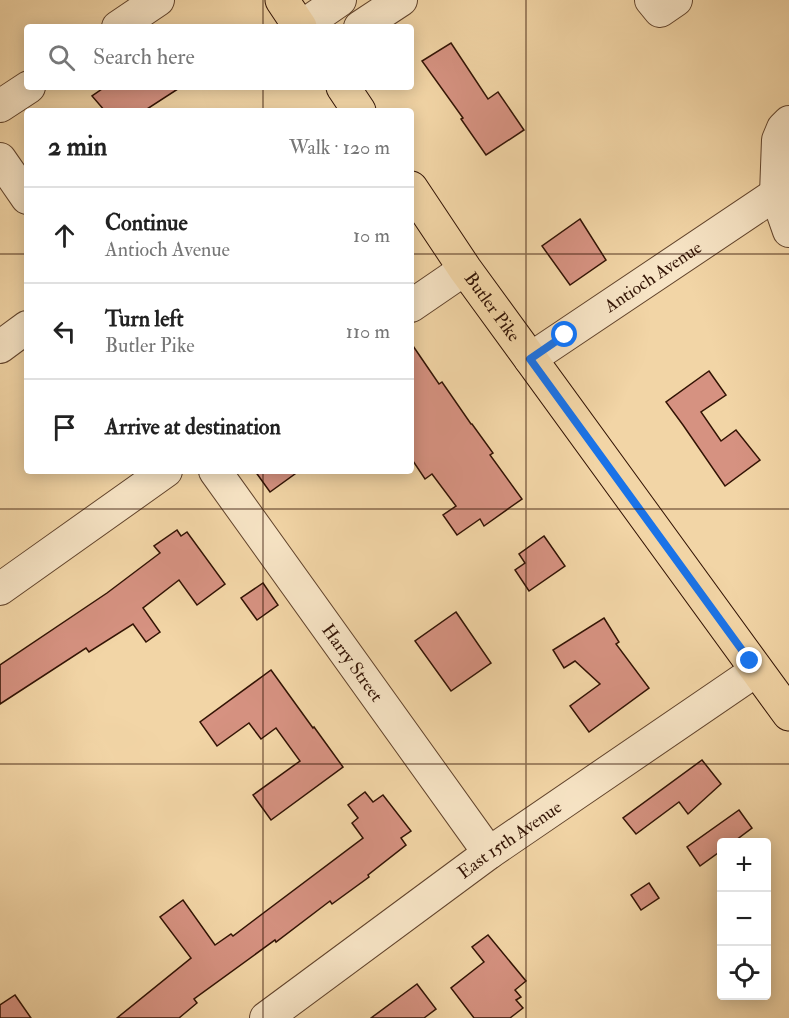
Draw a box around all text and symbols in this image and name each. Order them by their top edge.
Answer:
search box [24,24,414,90]
icon: search [45,41,78,74]
text: Search here [93,43,195,71]
text: 2 min [48,131,107,163]
text: Walk · 120 m [289,135,390,160]
text: Continue [105,209,188,237]
icon: ahead [48,219,81,252]
text: 10 m [353,223,390,248]
street label: Antioch Avenue [599,236,707,318]
text: Antioch Avenue [105,237,230,262]
street label: Butler Pike [459,268,525,347]
text: Turn left [105,305,184,333]
icon: left [48,315,81,348]
text: 110 m [346,319,390,344]
route start [551,321,577,347]
text: Butler Pike [105,333,195,358]
icon: arrive [48,411,81,444]
text: Arrive at destination [105,413,281,441]
street label: Harry Street [316,619,388,707]
route end [736,647,762,673]
street label: East 15th Avenue [453,795,567,884]
map controls [717,838,771,1000]
button: + [717,838,771,892]
button: − [717,892,771,946]
button: locate [717,946,771,1000]

